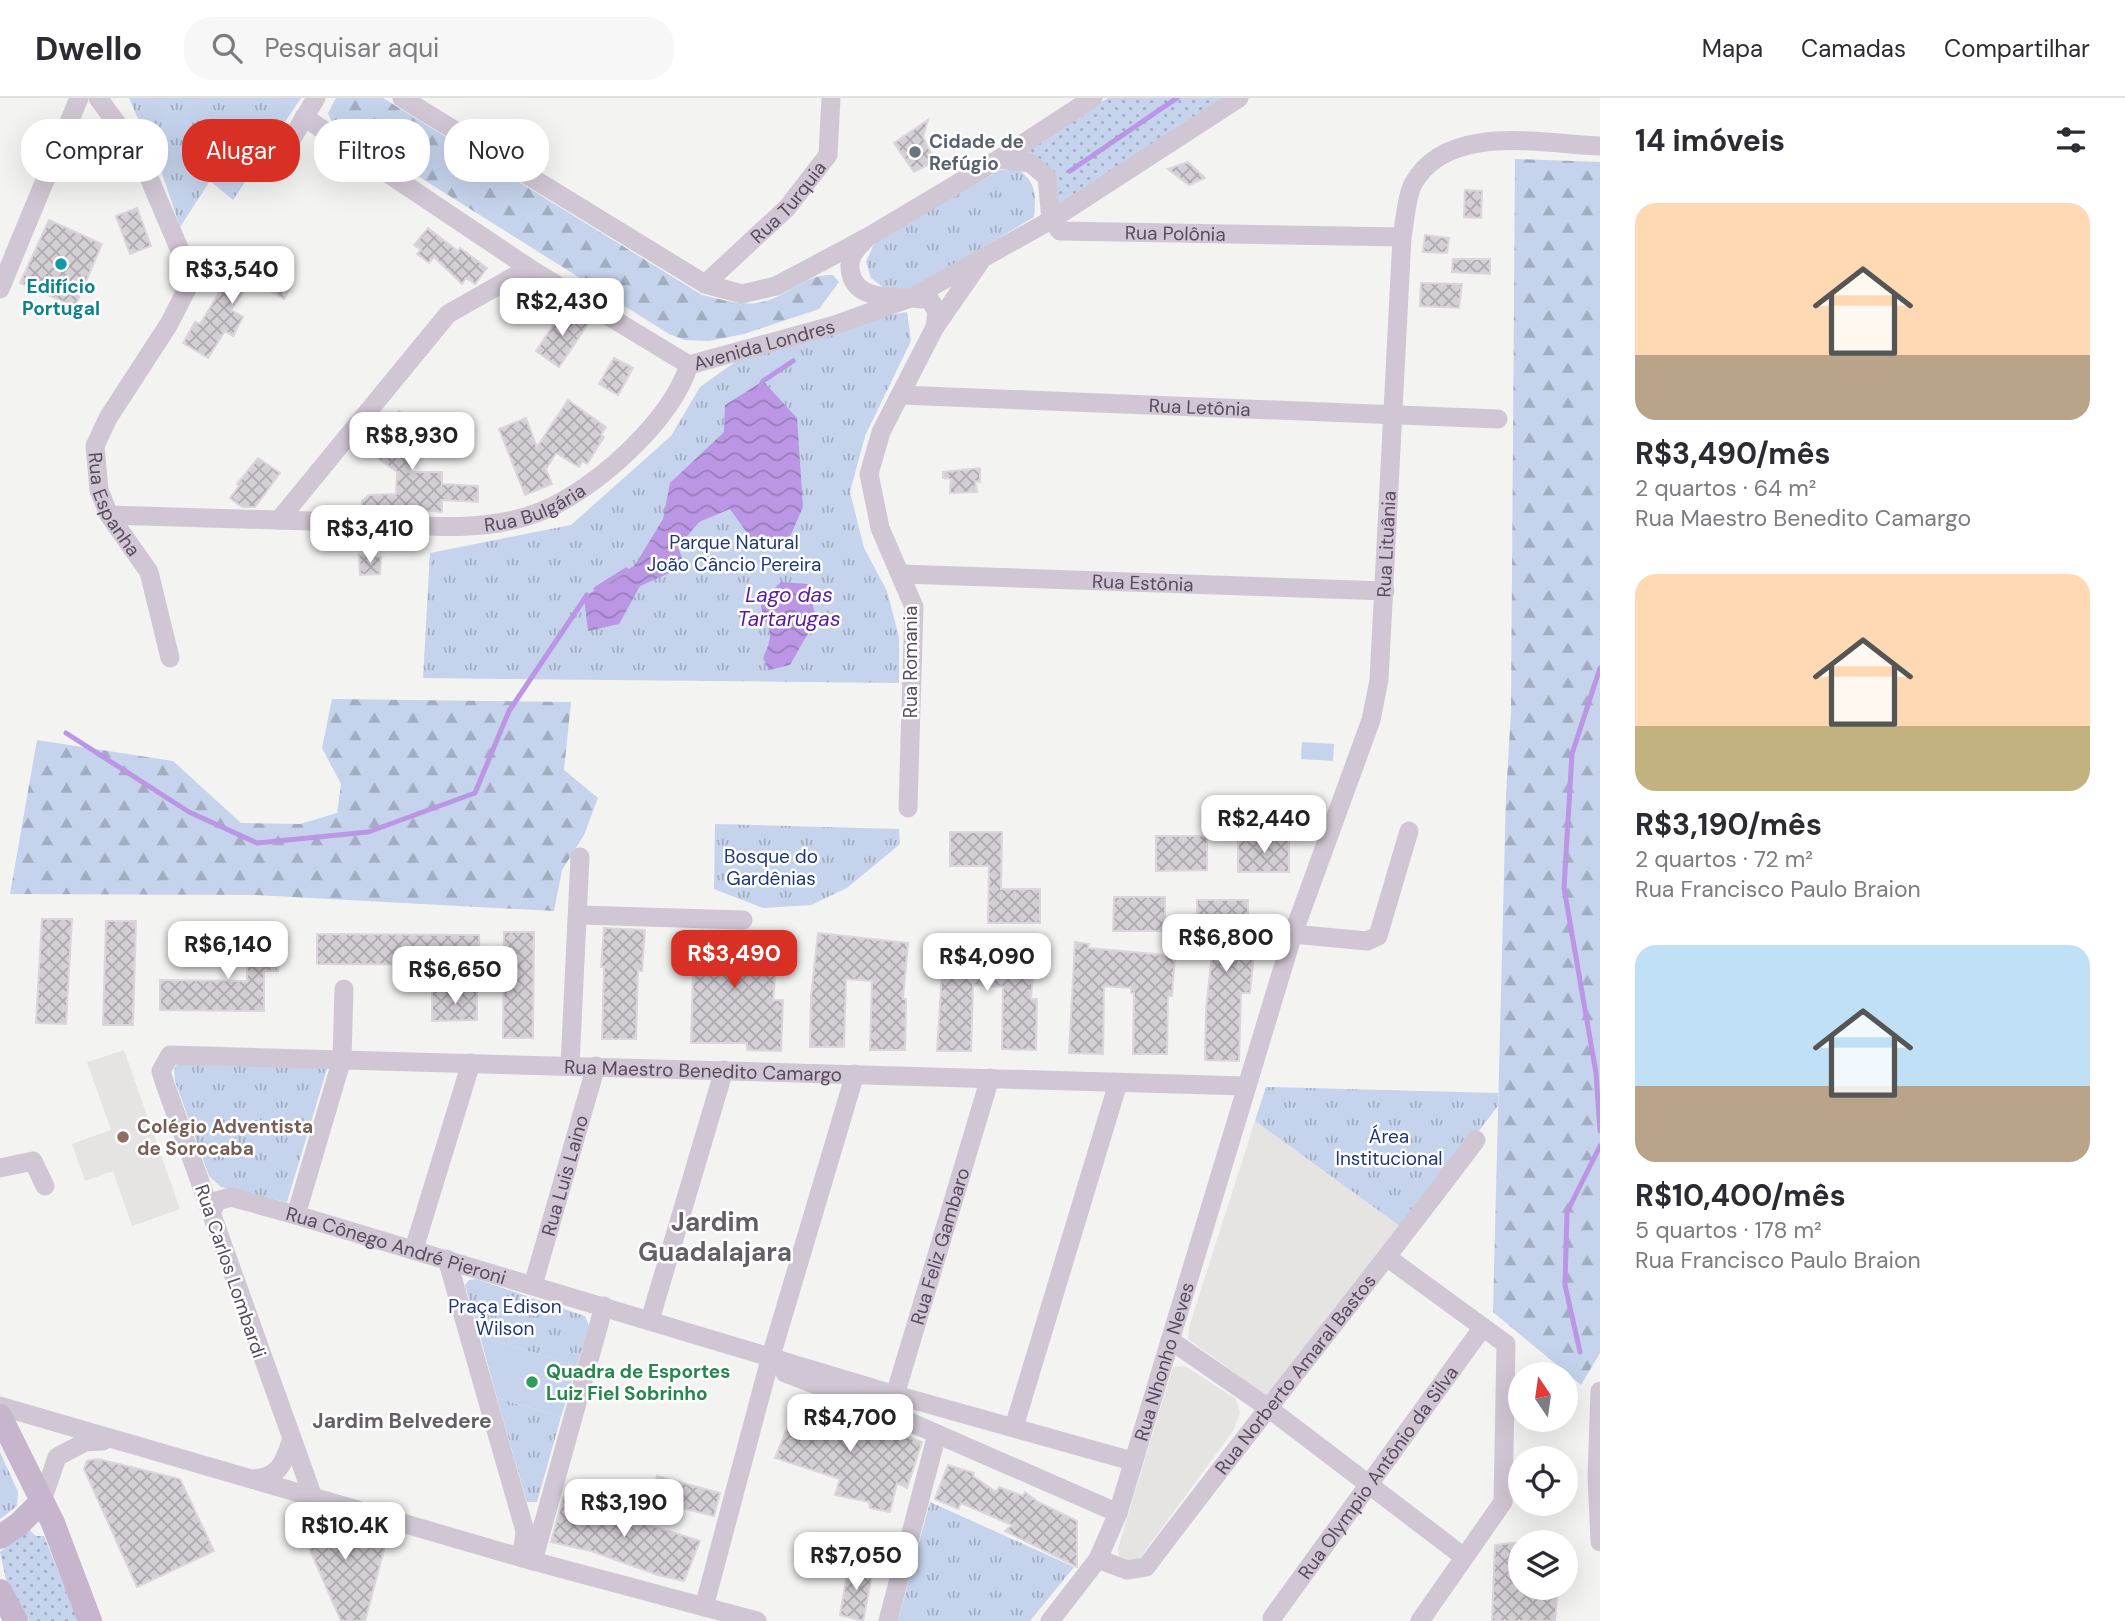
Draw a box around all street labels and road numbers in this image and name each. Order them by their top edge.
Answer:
street label: Rua Turquia [745,156,832,249]
street label: Rua Polônia [1125,220,1226,247]
street label: Avenida Londres [691,314,838,376]
street label: Rua Letônia [1148,393,1251,422]
street label: Rua Espanha [83,451,146,561]
street label: Rua Bulgária [483,478,591,538]
street label: Rua Lituânia [1371,490,1402,598]
street label: Rua Estônia [1092,569,1194,597]
street label: Rua Romania [898,606,923,718]
street label: Rua Maestro Benedito Camargo [564,1054,842,1087]
street label: Rua Luis Laino [536,1112,594,1239]
street label: Rua Feliz Gambaro [905,1165,975,1328]
street label: Rua Carlos Lombardi [189,1181,272,1361]
street label: Rua Cônego André Pieroni [283,1201,509,1290]
street label: Rua Norberto Amaral Bastos [1209,1269,1382,1480]
street label: Rua Nhonho Neves [1129,1279,1200,1444]
street label: Rua Olympio Antônio da Silva [1292,1361,1464,1584]

